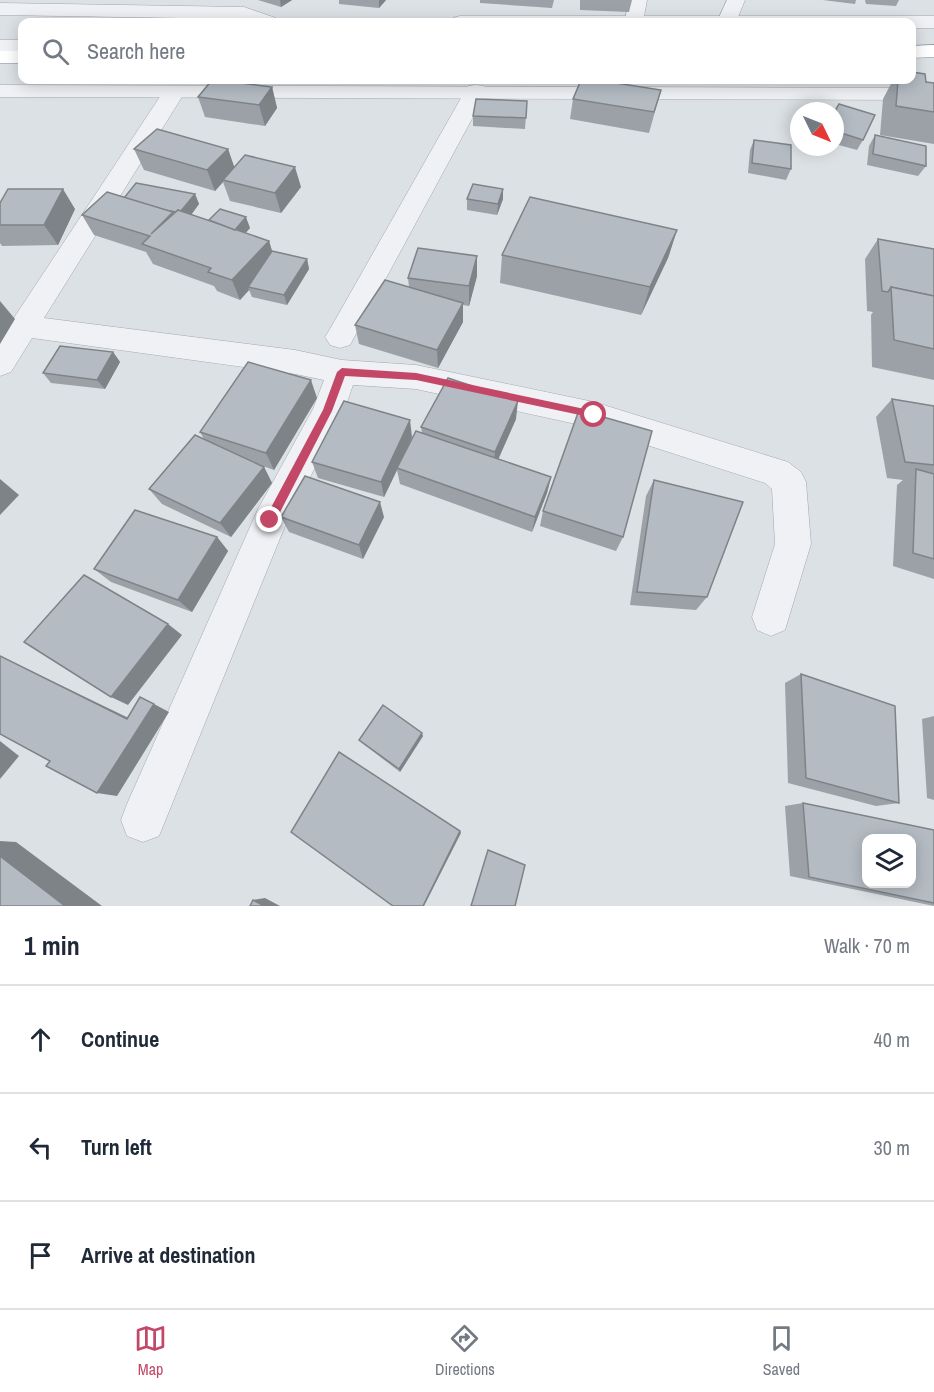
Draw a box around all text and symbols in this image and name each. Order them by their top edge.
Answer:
search box [18,18,916,84]
icon: search [39,35,72,68]
text: Search here [87,36,185,66]
north arrow [790,102,844,156]
route start [580,401,606,427]
route end [256,506,282,532]
map controls [862,834,916,888]
button: layers [862,834,916,888]
text: 1 min [24,928,80,963]
text: Walk · 70 m [824,932,910,959]
icon: ahead [24,1023,57,1056]
text: Continue [81,1024,159,1054]
text: 40 m [874,1026,910,1053]
icon: left [24,1131,57,1164]
text: Turn left [81,1132,152,1162]
text: 30 m [874,1134,910,1161]
icon: arrive [24,1239,57,1272]
text: Arrive at destination [81,1240,255,1270]
tab: Map [134,1322,167,1380]
tab: Directions [435,1322,495,1380]
tab: Saved [763,1322,800,1380]

